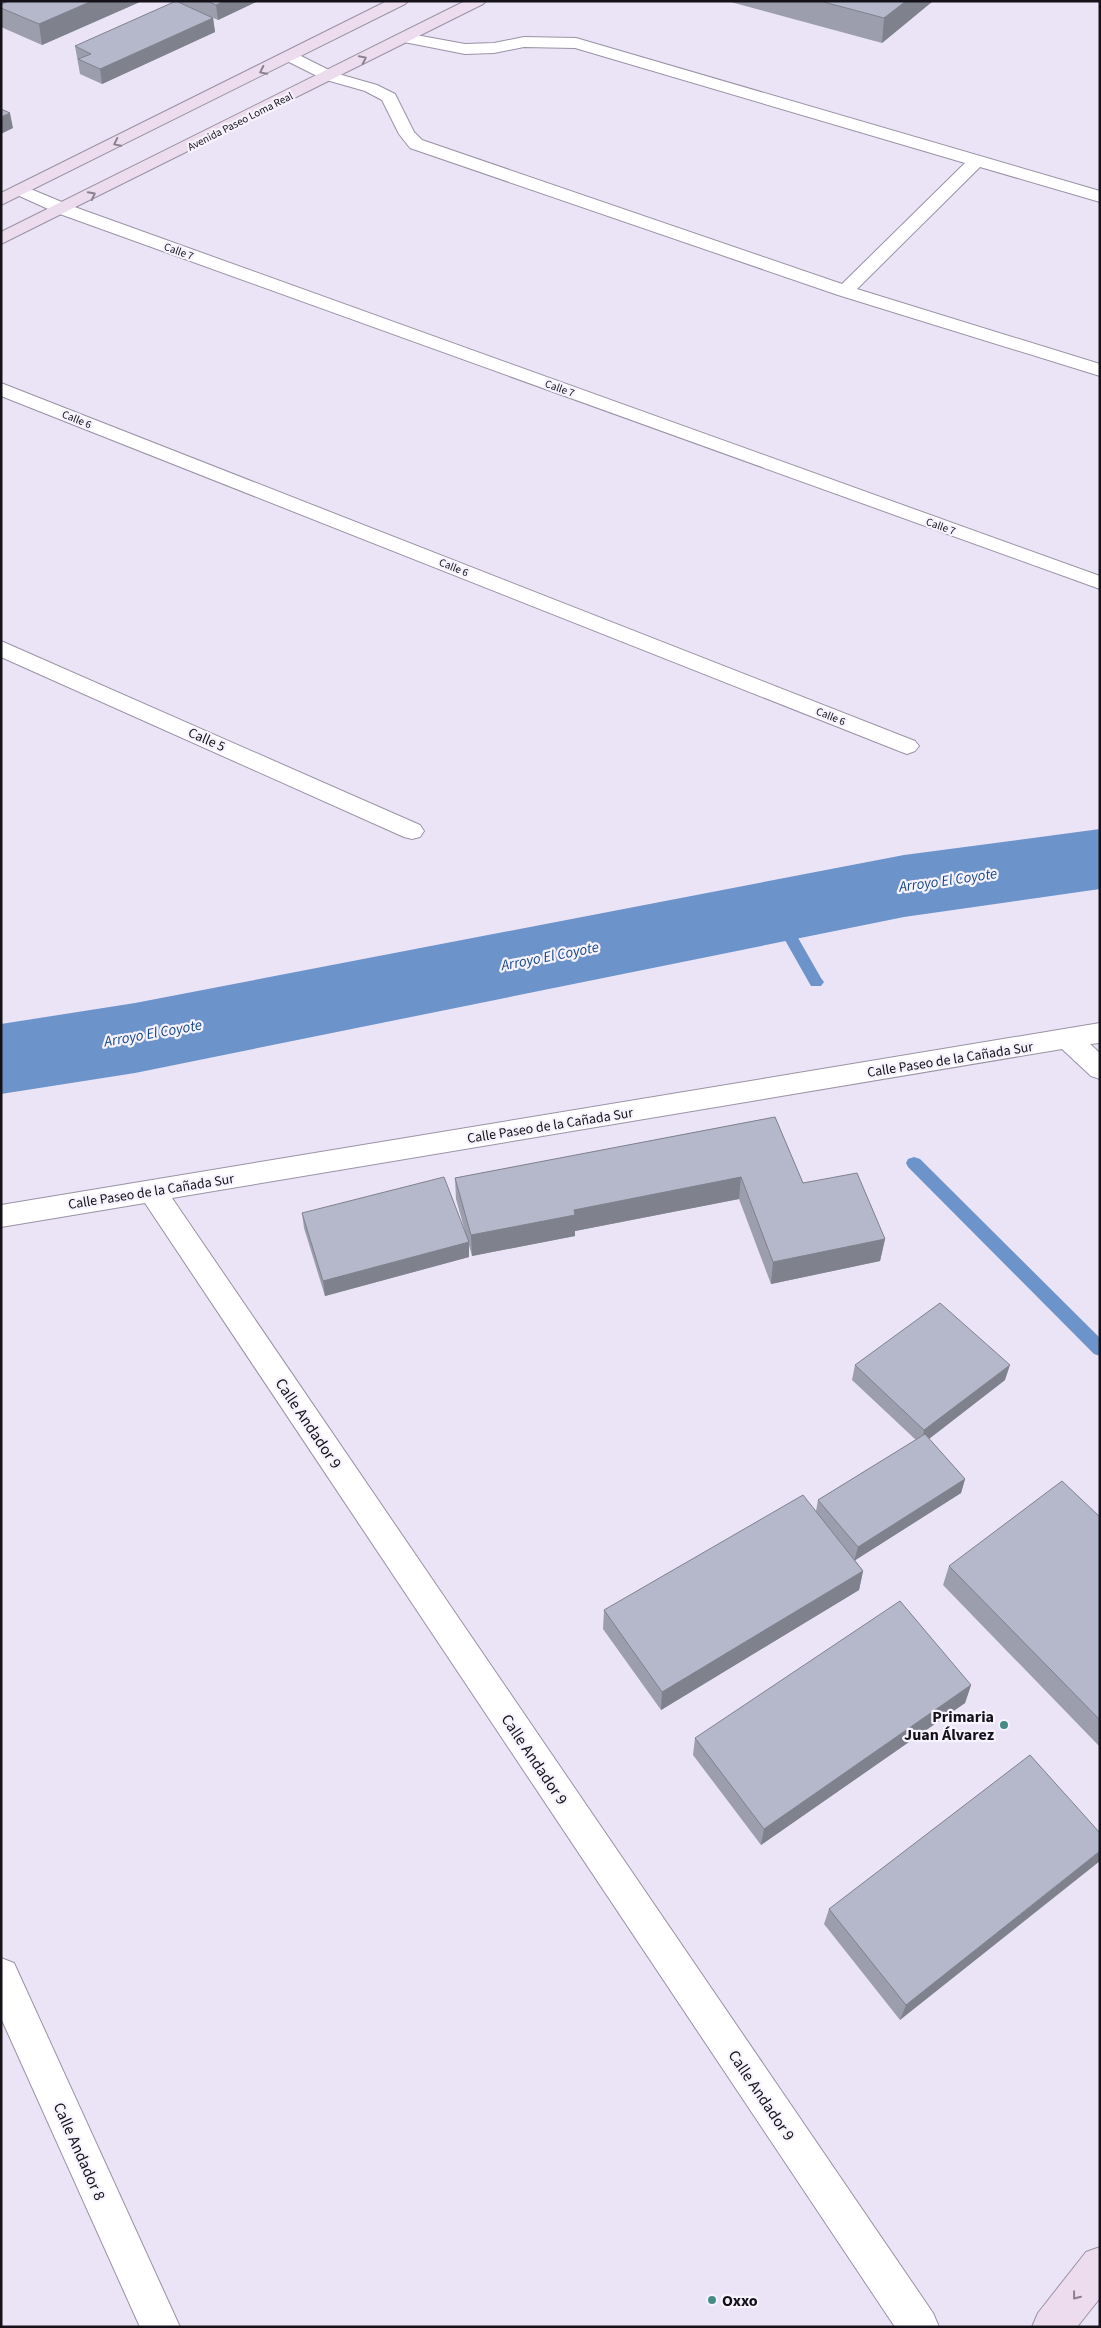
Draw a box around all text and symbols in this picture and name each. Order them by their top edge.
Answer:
one-way arrow [358,55,367,66]
one-way arrow [259,65,268,75]
street label: Avenida Paseo Loma Real [185,88,296,155]
one-way arrow [113,137,122,147]
one-way arrow [87,191,96,201]
street label: Calle 7 [162,239,196,264]
street label: Calle 7 [543,376,577,401]
street label: Calle 6 [60,407,94,432]
street label: Calle 7 [924,514,958,539]
street label: Calle 6 [437,555,471,580]
street label: Calle 6 [814,704,848,729]
street label: Calle 5 [185,723,228,757]
water label: Arroyo El Coyote [897,863,999,898]
water label: Arroyo El Coyote [499,937,601,976]
water label: Arroyo El Coyote [102,1015,204,1053]
street label: Calle Paseo de la Cañada Sur [866,1037,1035,1083]
street label: Calle Paseo de la Cañada Sur [466,1103,635,1149]
street label: Calle Paseo de la Cañada Sur [67,1169,236,1215]
street label: Calle Andador 9 [270,1374,347,1473]
place label: Primaria Juan Álvarez [904,1706,994,1746]
street label: Calle Andador 9 [496,1710,573,1809]
marker: Primaria Juan Álvarez [998,1719,1010,1731]
street label: Calle Andador 9 [723,2046,800,2145]
street label: Calle Andador 8 [48,2099,111,2204]
place label: Oxxo [722,2290,758,2312]
one-way arrow [1072,2291,1081,2300]
marker: Oxxo [706,2294,718,2306]

